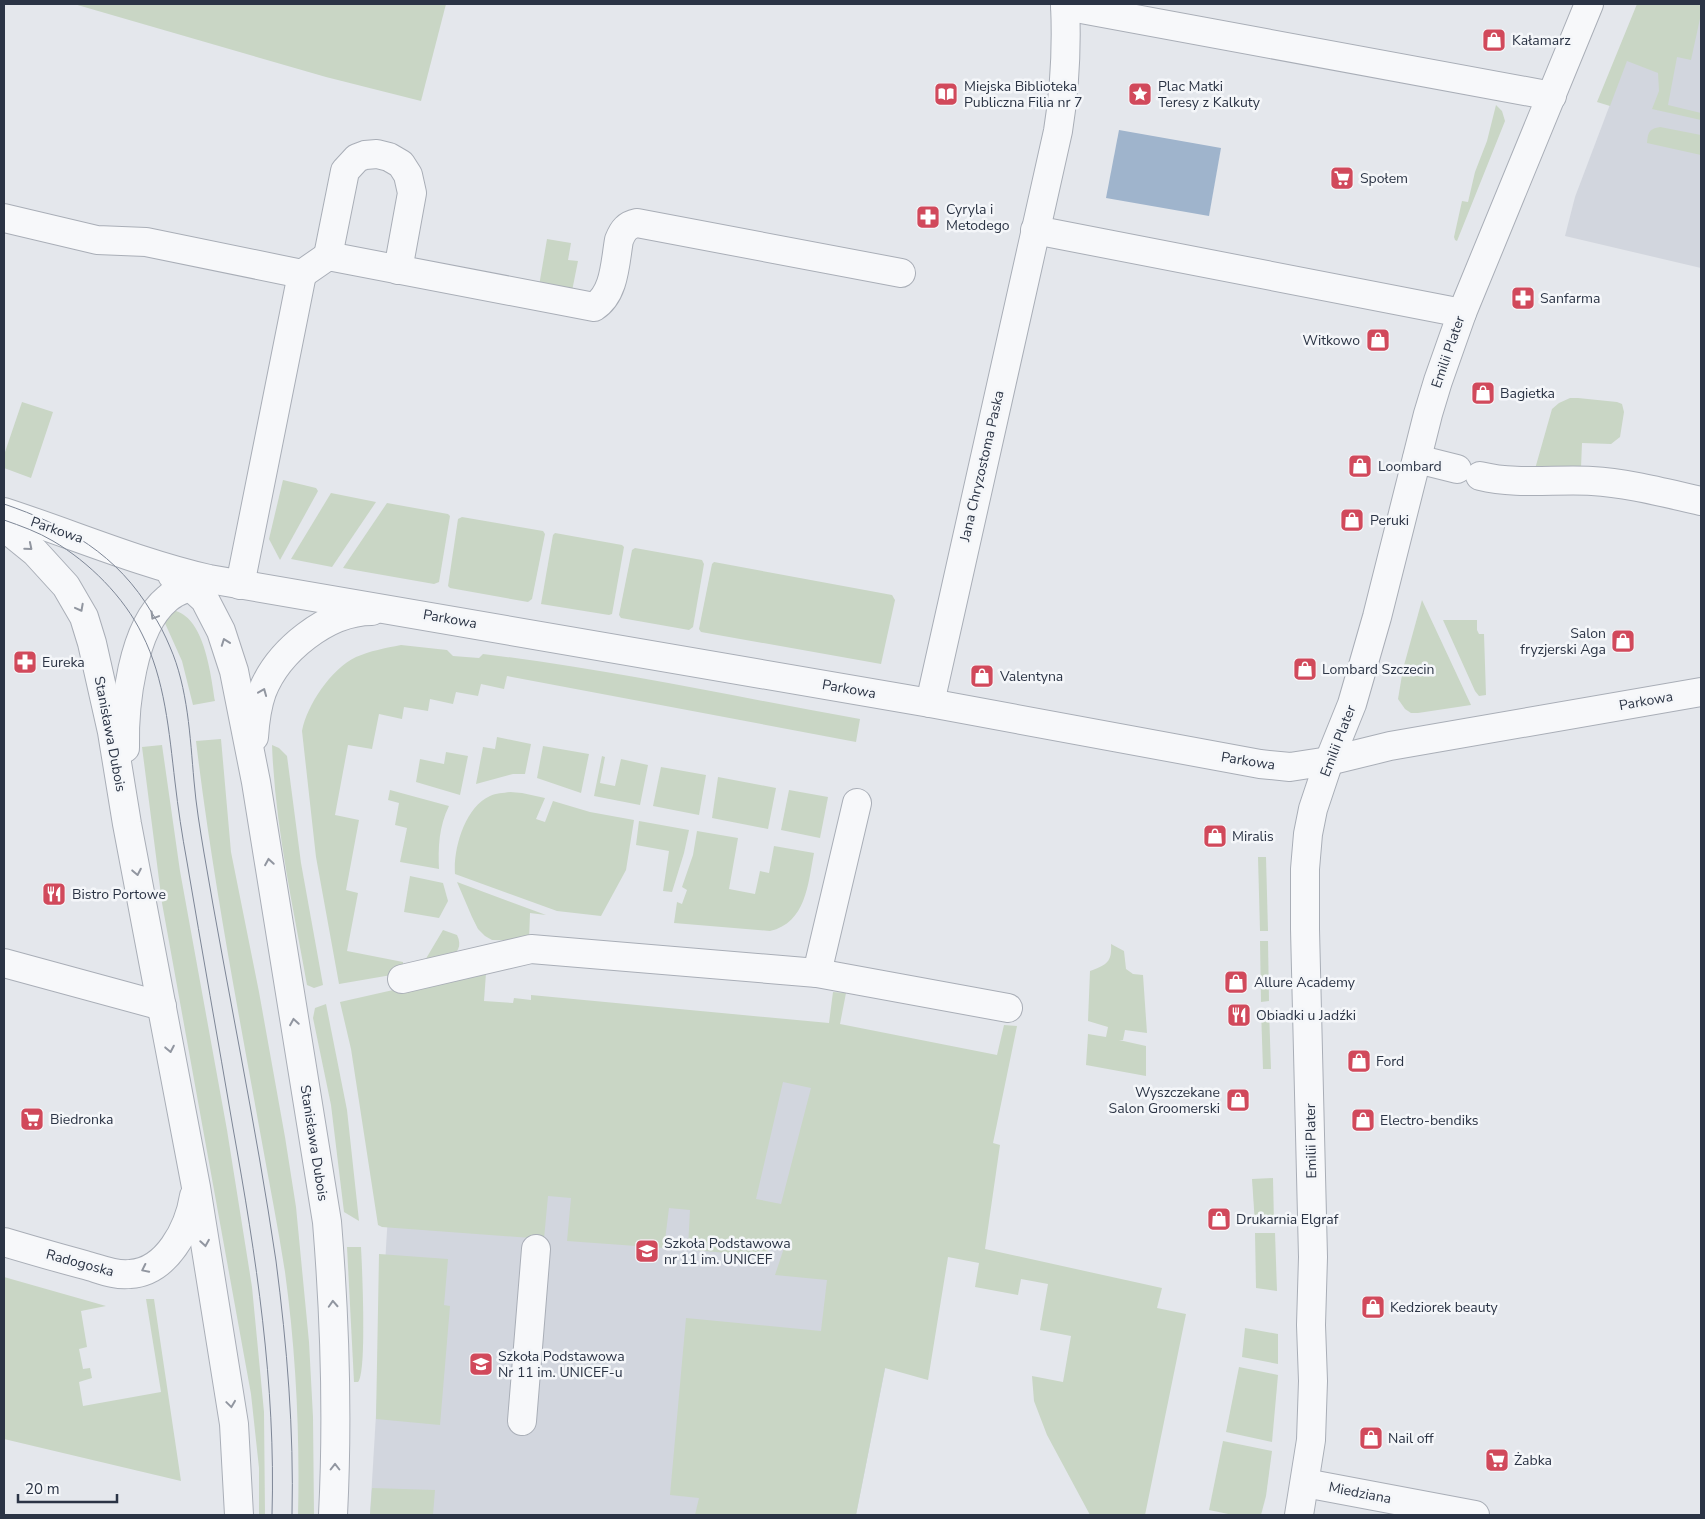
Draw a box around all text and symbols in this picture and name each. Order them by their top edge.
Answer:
shop icon: Kałamarz [1481,27,1507,53]
place label: Kałamarz [1512,31,1571,50]
place label: Miejska Biblioteka Publiczna Filia nr 7 [964,77,1082,112]
place label: Plac Matki Teresy z Kalkuty [1158,77,1261,112]
library icon: Miejska Biblioteka Publiczna Filia nr 7 [933,81,959,107]
place icon: Plac Matki Teresy z Kalkuty [1127,81,1153,107]
supermarket icon: Społem [1329,165,1355,191]
place label: Społem [1360,169,1408,188]
place label: Cyryla i Metodego [946,200,1010,235]
pharmacy icon: Cyryla i Metodego [915,204,941,230]
pharmacy icon: Sanfarma [1510,285,1536,311]
place label: Sanfarma [1540,289,1600,308]
street label: Emilii Plater [1427,313,1469,391]
shop icon: Witkowo [1365,327,1391,353]
place label: Witkowo [1302,331,1360,350]
shop icon: Bagietka [1470,380,1496,406]
place label: Bagietka [1500,384,1555,403]
street label: Jana Chryzostoma Paska [955,389,1009,544]
shop icon: Loombard [1347,453,1373,479]
place label: Loombard [1378,457,1442,476]
shop icon: Peruki [1339,507,1365,533]
place label: Peruki [1370,511,1409,530]
street label: Parkowa [28,512,86,548]
one-way arrow [23,541,32,550]
one-way arrow [74,603,84,612]
street label: Parkowa [422,605,478,633]
one-way arrow [150,610,160,619]
place label: Salon fryzjerski Aga [1520,624,1606,659]
shop icon: Salon fryzjerski Aga [1610,628,1636,654]
one-way arrow [221,638,231,646]
pharmacy icon: Eureka [12,649,38,675]
place label: Eureka [42,653,85,672]
shop icon: Lombard Szczecin [1292,656,1318,682]
place label: Lombard Szczecin [1322,660,1434,679]
shop icon: Valentyna [969,663,995,689]
place label: Valentyna [999,667,1063,686]
street label: Stanisława Dubois [89,675,131,794]
street label: Parkowa [821,675,877,703]
street label: Parkowa [1618,687,1674,715]
one-way arrow [257,688,267,697]
street label: Emilii Plater [1316,702,1360,780]
street label: Parkowa [1220,747,1276,775]
shop icon: Miralis [1202,823,1228,849]
place label: Miralis [1232,827,1274,846]
one-way arrow [264,858,275,866]
one-way arrow [131,868,141,877]
restaurant icon: Bistro Portowe [41,881,67,907]
place label: Bistro Portowe [72,885,166,904]
shop icon: Allure Academy [1223,969,1249,995]
place label: Allure Academy [1254,973,1356,992]
restaurant icon: Obiadki u Jadźki [1226,1002,1252,1028]
place label: Obiadki u Jadźki [1256,1006,1356,1025]
one-way arrow [290,1018,300,1027]
one-way arrow [164,1045,175,1053]
shop icon: Ford [1346,1048,1372,1074]
place label: Ford [1376,1052,1404,1071]
place label: Wyszczekane Salon Groomerski [1109,1083,1220,1118]
street label: Stanisława Dubois [295,1084,333,1203]
shop icon: Wyszczekane Salon Groomerski [1225,1087,1251,1113]
street label: Emilii Plater [1301,1103,1321,1179]
supermarket icon: Biedronka [19,1106,45,1132]
shop icon: Electro-bendiks [1350,1107,1376,1133]
place label: Biedronka [50,1110,113,1129]
place label: Electro-bendiks [1380,1111,1479,1130]
shop icon: Drukarnia Elgraf [1206,1206,1232,1232]
place label: Drukarnia Elgraf [1236,1210,1339,1229]
place label: Szkoła Podstawowa nr 11 im. UNICEF [664,1234,791,1269]
school or university icon: Szkoła Podstawowa nr 11 im. UNICEF [634,1238,660,1264]
one-way arrow [200,1239,210,1248]
street label: Radogoska [44,1245,116,1281]
one-way arrow [141,1263,150,1274]
shop icon: Kedziorek beauty [1360,1294,1386,1320]
place label: Kedziorek beauty [1390,1298,1499,1317]
one-way arrow [328,1300,339,1308]
place label: Szkoła Podstawowa Nr 11 im. UNICEF-u [498,1347,625,1382]
school or university icon: Szkoła Podstawowa Nr 11 im. UNICEF-u [468,1351,494,1377]
one-way arrow [225,1400,236,1408]
shop icon: Nail off [1358,1425,1384,1451]
place label: Nail off [1388,1429,1434,1448]
supermarket icon: Żabka [1484,1447,1510,1473]
place label: Żabka [1514,1451,1552,1470]
one-way arrow [330,1462,340,1470]
scale bar [18,1472,116,1504]
street label: Miedziana [1327,1478,1393,1508]
text: 20 m [25,1479,60,1499]

